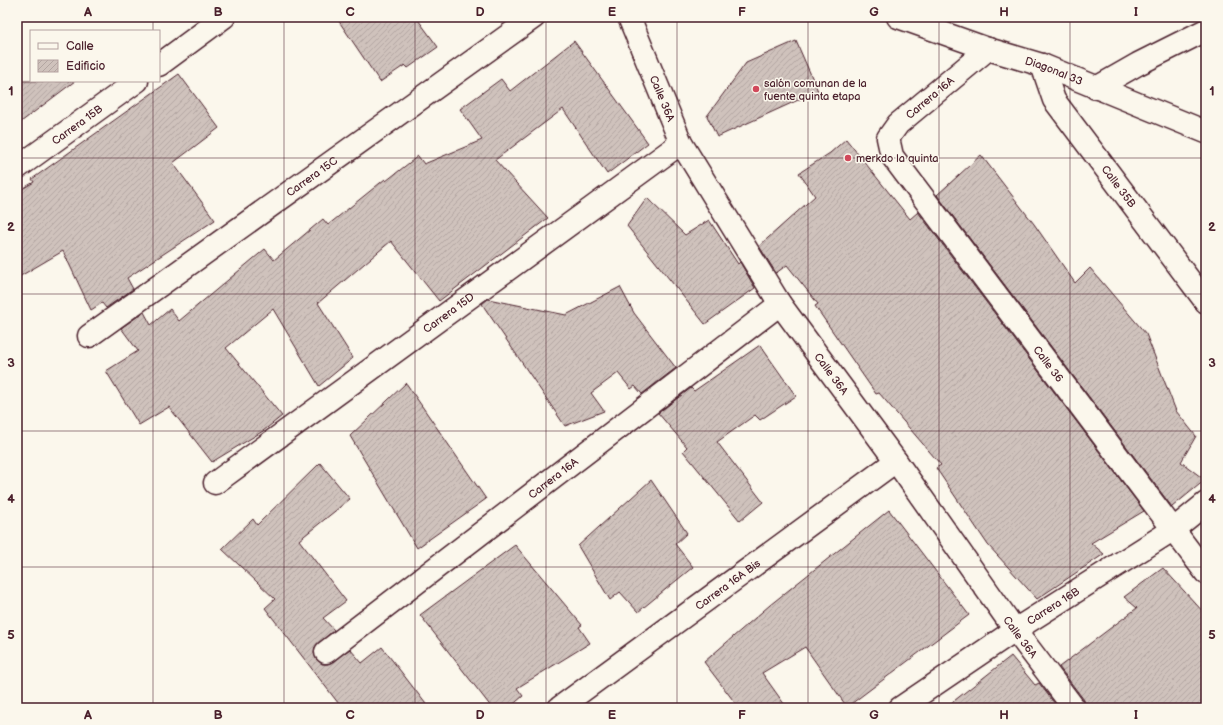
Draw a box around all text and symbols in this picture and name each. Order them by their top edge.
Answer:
text: A [83,4,92,20]
text: B [213,4,223,20]
text: C [345,4,355,20]
text: D [475,4,485,20]
text: E [608,4,617,20]
text: F [738,4,746,20]
text: G [869,4,879,20]
text: H [999,4,1009,20]
text: I [1134,4,1138,20]
legend [30,30,160,82]
text: Calle [66,39,94,54]
street label: Diagonal 33 [1024,54,1085,88]
text: Edificio [66,59,106,74]
street label: Calle 36A [647,73,678,124]
street label: Carrera 16A [903,74,957,122]
place label: salón comunan de la fuente quinta etapa [764,77,867,103]
text: 1 [8,83,14,99]
text: 1 [1209,83,1215,99]
marker: salón comunan de la fuente quinta etapa [751,84,761,94]
street label: Carrera 15B [49,102,105,147]
place label: merkdo la quinta [856,152,939,165]
marker: merkdo la quinta [843,153,853,163]
street label: Carrera 15C [284,154,340,199]
street label: Calle 35B [1099,163,1139,210]
text: 2 [7,219,15,235]
text: 2 [1208,219,1216,235]
street label: Carrera 15D [420,290,477,336]
street label: Calle 36 [1031,343,1066,385]
street label: Calle 36A [812,350,851,397]
text: 3 [7,355,15,371]
text: 3 [1208,355,1216,371]
street label: Carrera 16A [526,455,581,501]
text: 4 [7,491,15,507]
text: 4 [1208,491,1216,507]
street label: Carrera 16A Bis [692,556,763,613]
street label: Carrera 16B [1024,584,1082,627]
street label: Calle 36A [1001,614,1040,661]
text: 5 [7,627,15,643]
text: 5 [1208,627,1216,643]
text: A [83,707,92,723]
text: B [213,707,223,723]
text: C [345,707,355,723]
text: D [475,707,485,723]
text: E [608,707,617,723]
text: F [738,707,746,723]
text: G [869,707,879,723]
text: H [999,707,1009,723]
text: I [1134,707,1138,723]

